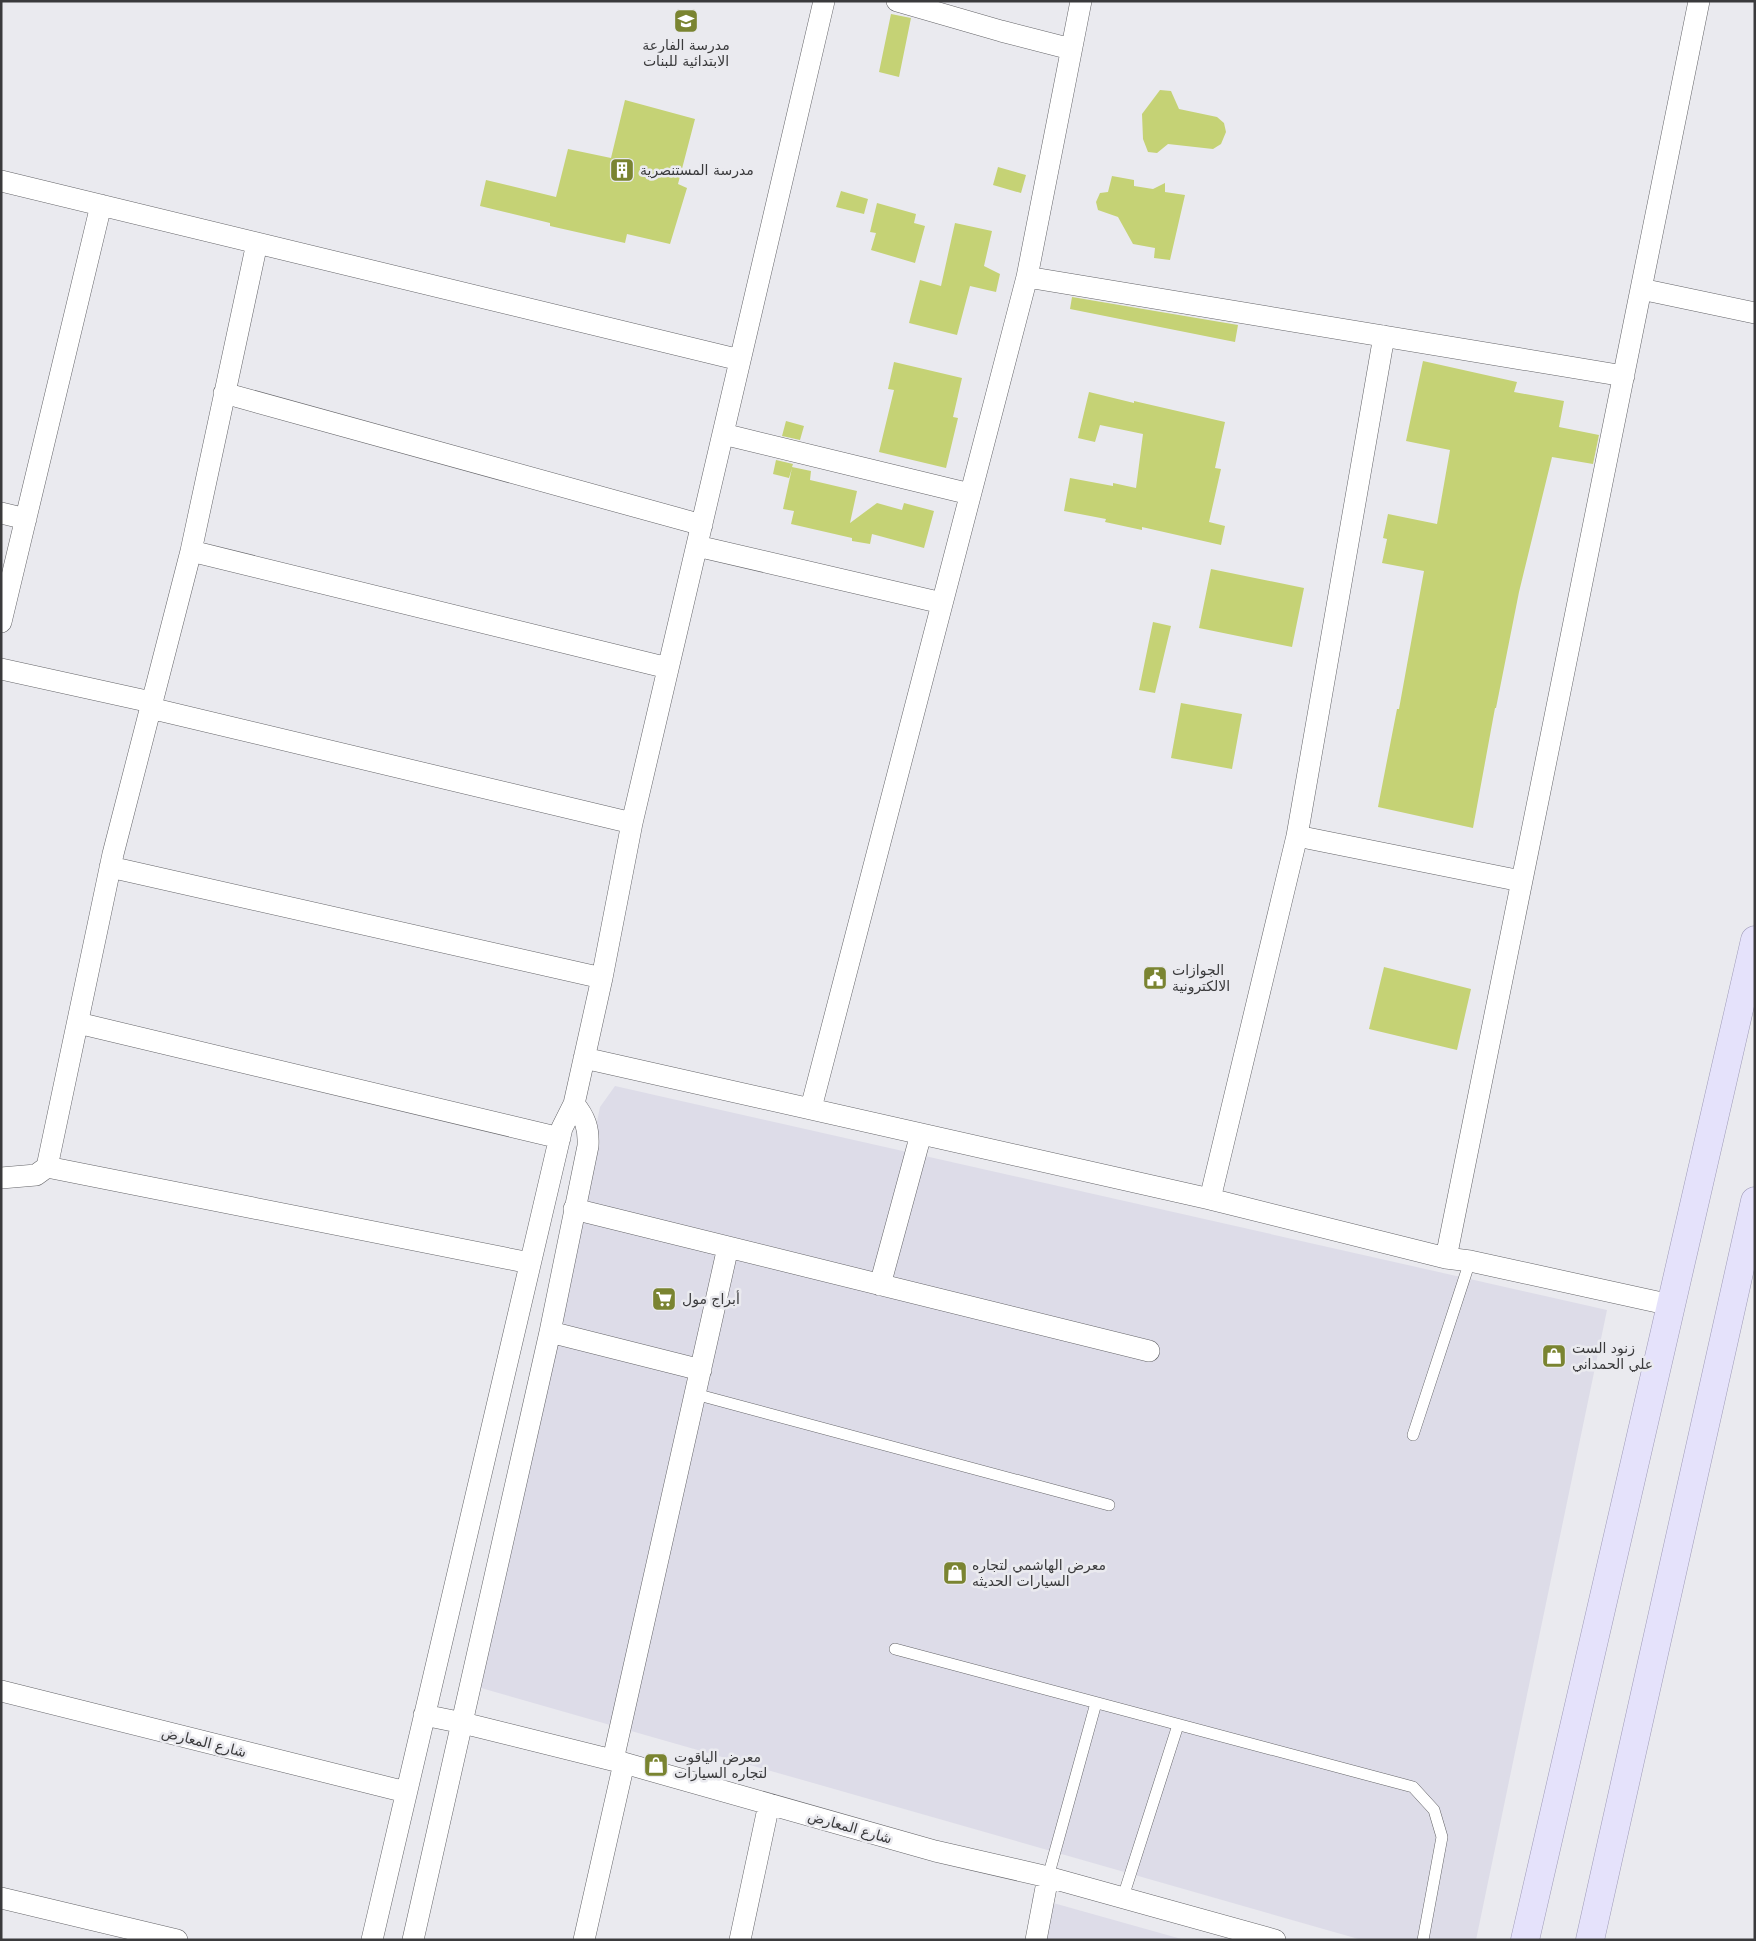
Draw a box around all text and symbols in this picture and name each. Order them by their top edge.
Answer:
school or university icon: مدرسة الفارعة الابتدائية للبنات [673,8,699,34]
place label: مدرسة الفارعة الابتدائية للبنات [642,37,730,69]
building icon: مدرسة المستنصرية [609,157,635,183]
place label: مدرسة المستنصرية [640,162,754,179]
place label: الجوازات الالكترونية [1172,962,1230,995]
public building icon: الجوازات الالكترونية [1142,965,1168,991]
supermarket icon: أبراج مول [651,1286,677,1312]
place label: أبراج مول [682,1290,740,1308]
place label: زنود الست علي الحمداني [1572,1340,1653,1373]
shop icon: زنود الست علي الحمداني [1541,1343,1567,1369]
place label: معرض الهاشمي لتجاره السيارات الحديثه [972,1557,1106,1590]
shop icon: معرض الهاشمي لتجاره السيارات الحديثه [942,1560,968,1586]
street label: شارع المعارض [160,1724,248,1761]
place label: معرض الياقوت لتجاره السيارات [674,1749,767,1782]
shop icon: معرض الياقوت لتجاره السيارات [643,1752,669,1778]
street label: شارع المعارض [806,1807,894,1848]

